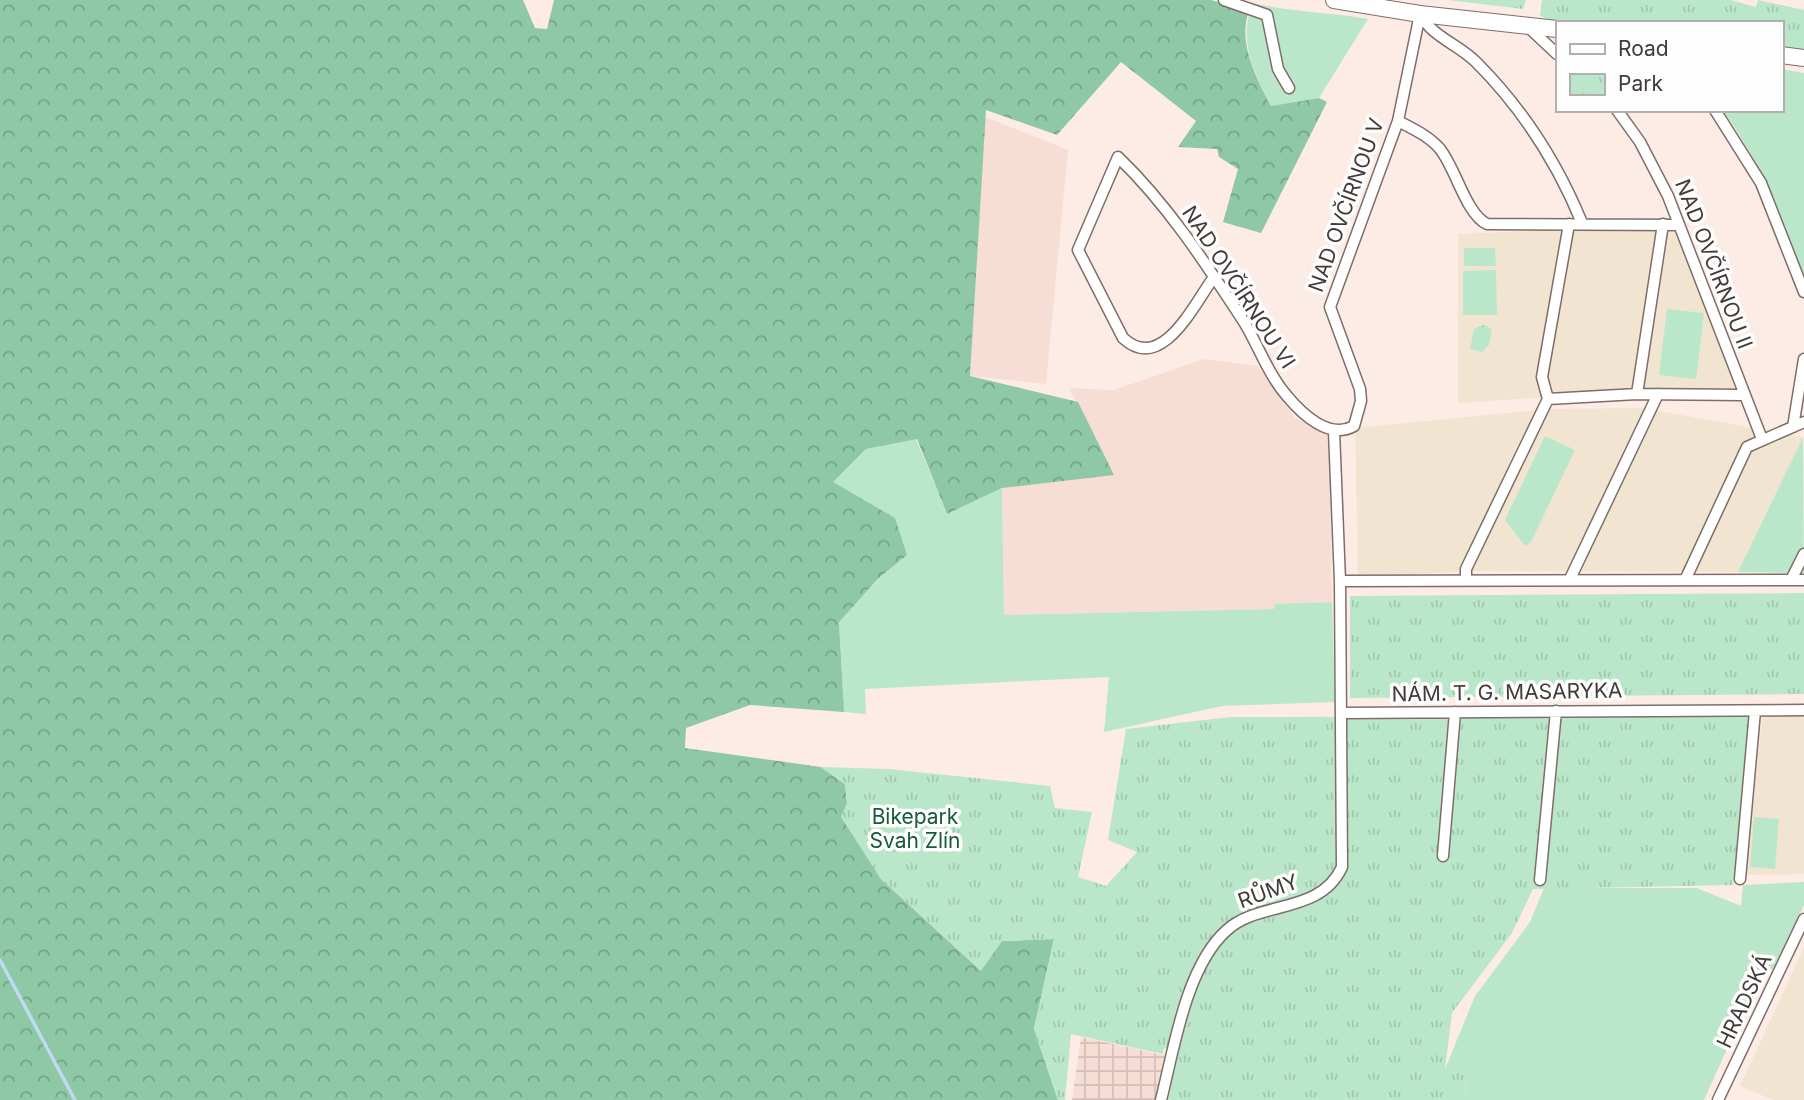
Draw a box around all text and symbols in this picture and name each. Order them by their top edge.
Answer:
legend [1556,21,1783,112]
text: Road [1618,36,1669,61]
text: Park [1618,71,1663,96]
street label: NAD OVČÍRNOU V [1302,114,1389,295]
street label: NAD OVČÍRNOU II [1670,175,1759,352]
street label: NAD OVČÍRNOU VI [1177,201,1302,373]
street label: NÁM. T. G. MASARYKA [1391,676,1623,707]
park label: Bikepark Svah Zlín [869,804,961,853]
street label: RŮMY [1234,867,1302,913]
street label: HRADSKÁ [1710,950,1777,1052]

